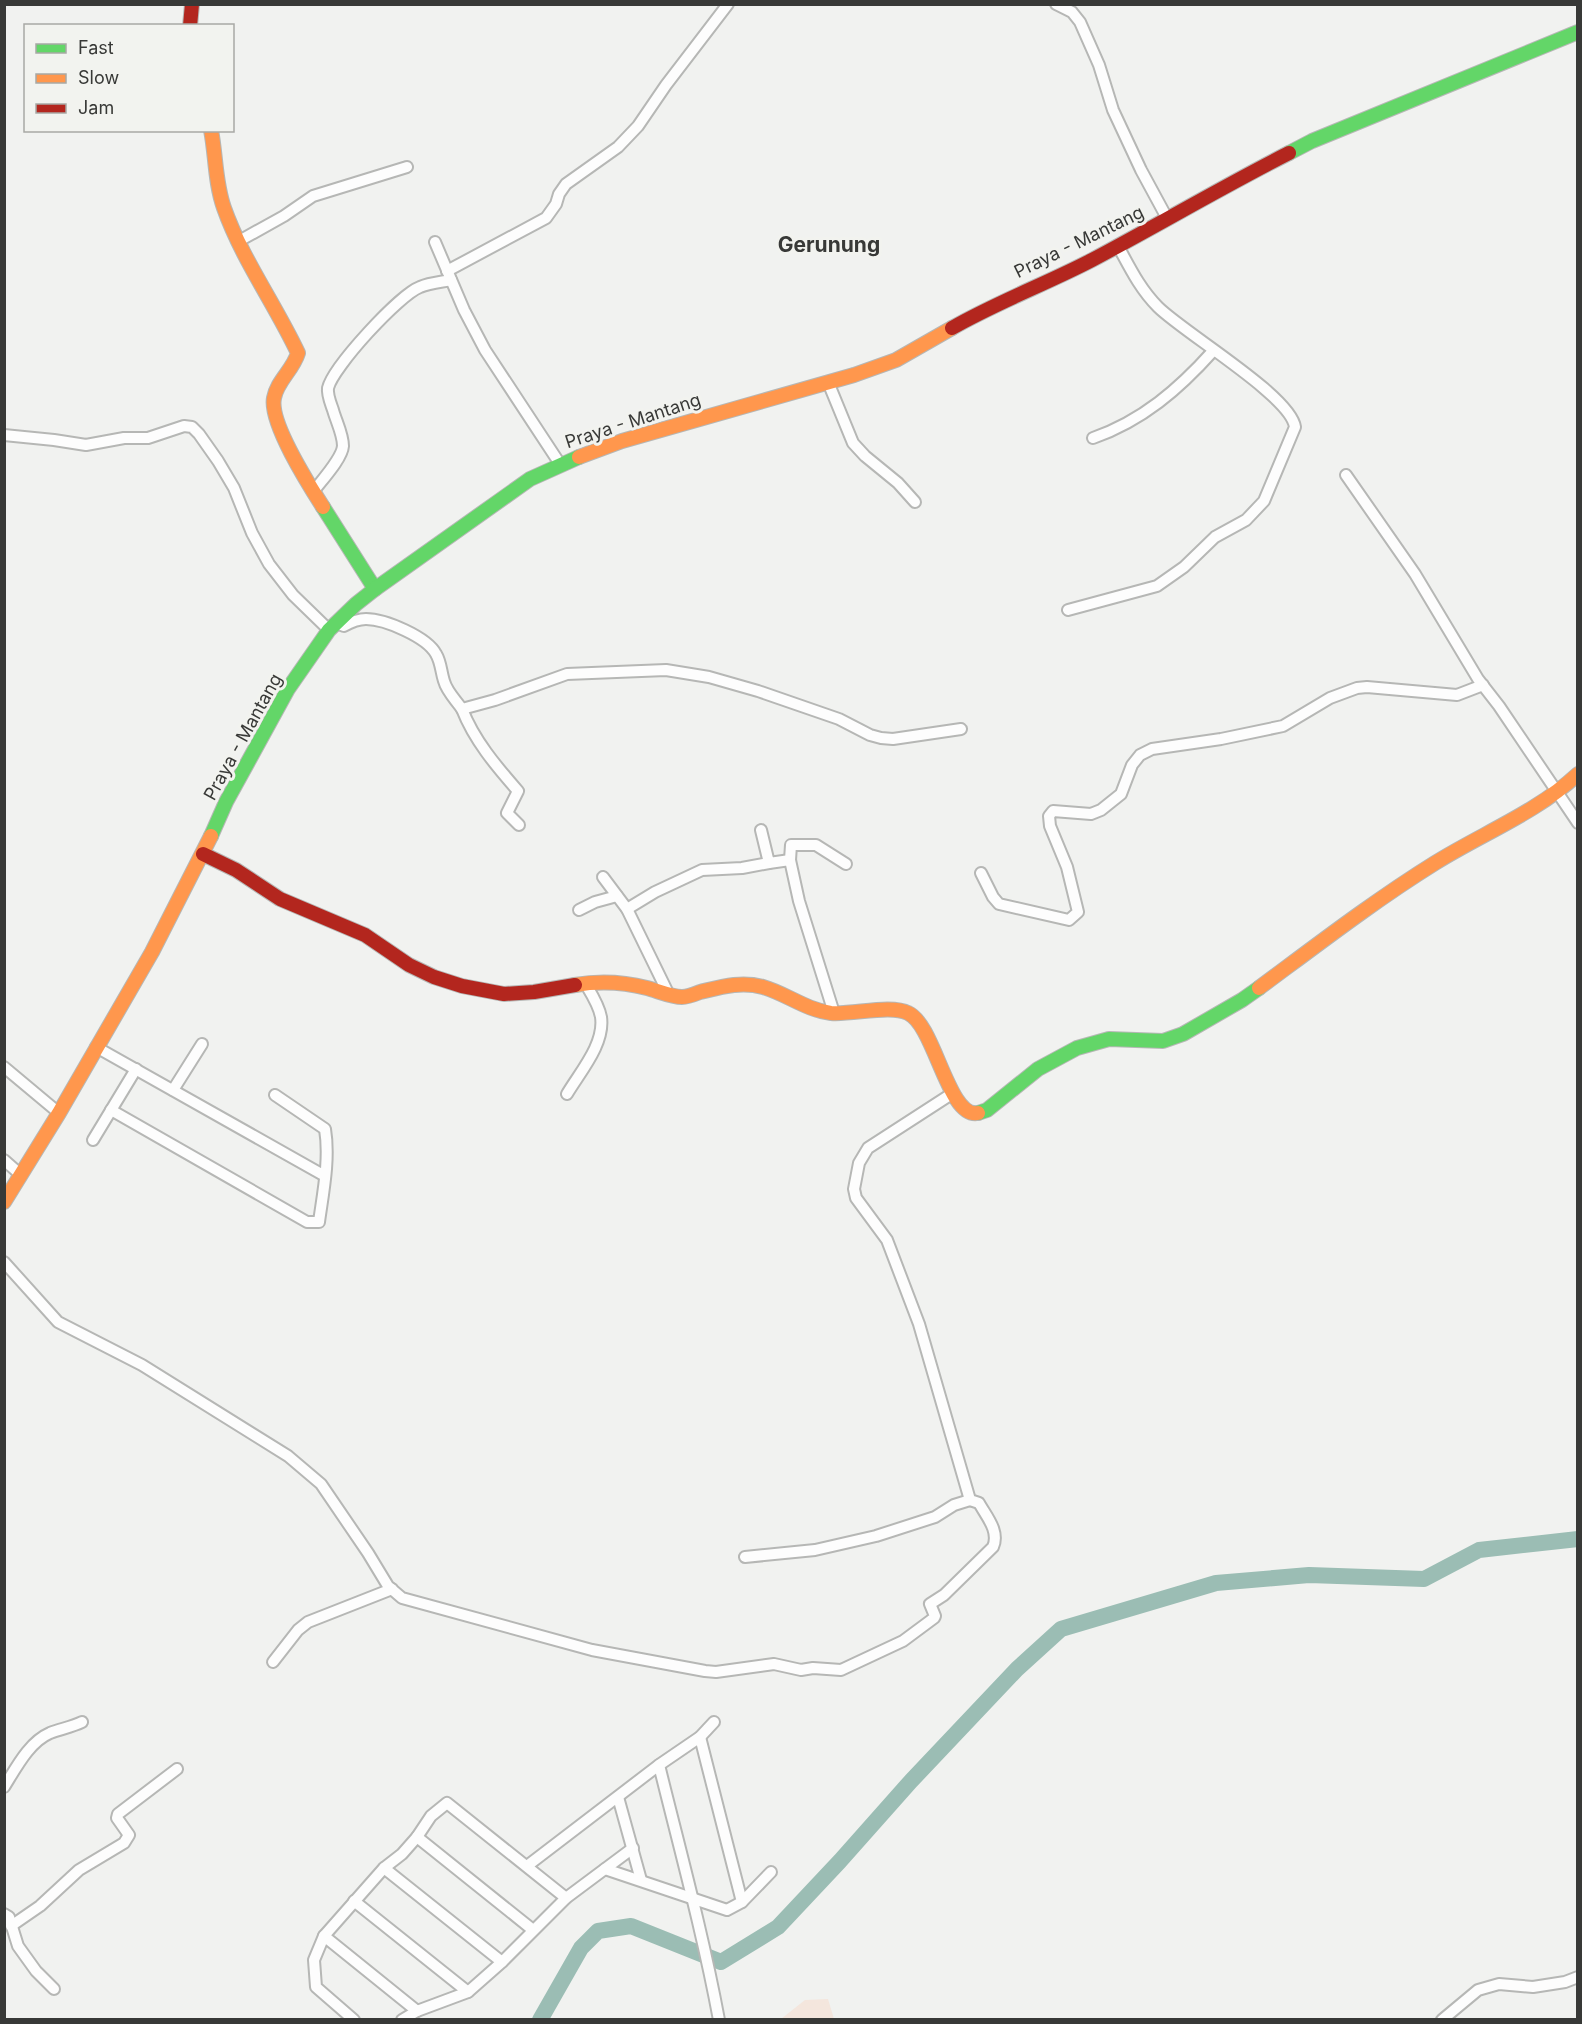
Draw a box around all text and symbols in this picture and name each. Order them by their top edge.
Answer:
legend [24,24,234,132]
text: Fast [78,37,114,58]
text: Slow [78,67,119,88]
text: Jam [78,97,114,118]
street label: Praya - Mantang [1011,201,1147,282]
district label: Gerunung [778,232,880,257]
street label: Praya - Mantang [562,389,703,452]
street label: Praya - Mantang [199,670,286,804]

